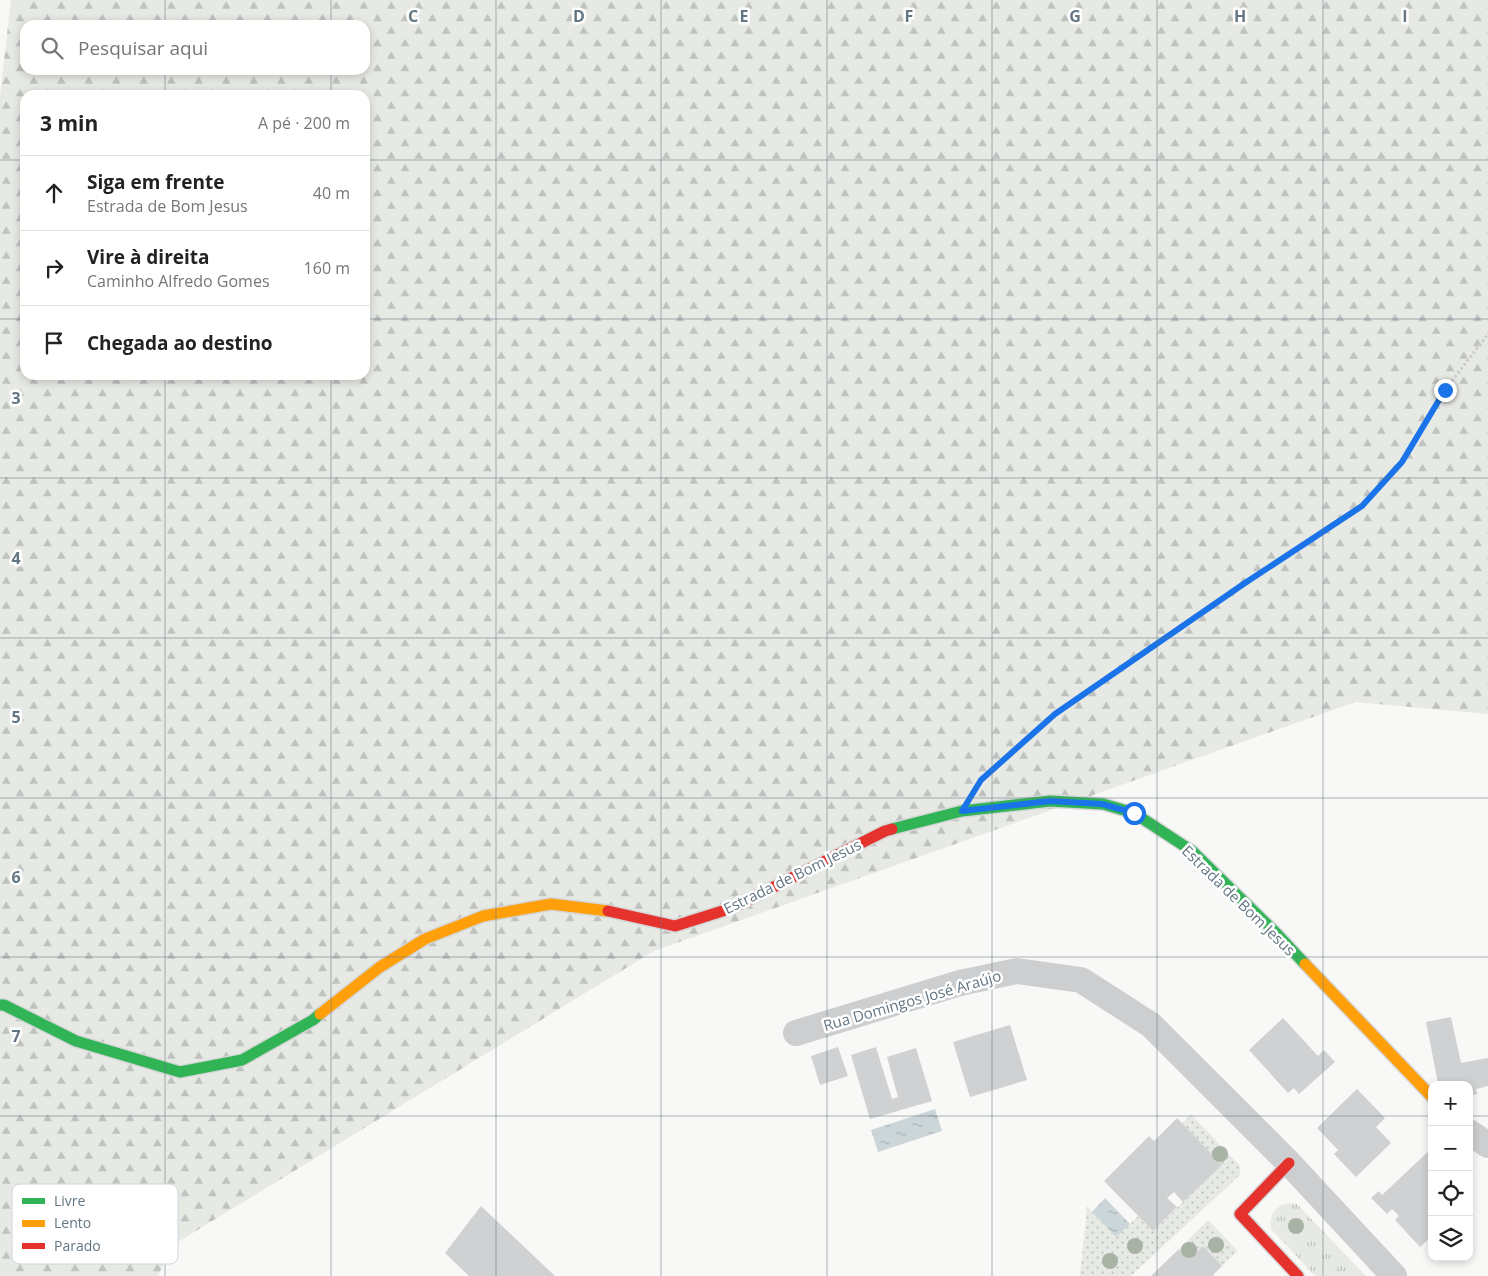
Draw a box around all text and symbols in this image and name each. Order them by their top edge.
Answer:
text: C [408,5,418,27]
text: D [573,5,585,27]
text: E [740,5,749,27]
text: F [905,5,913,27]
text: G [1069,5,1081,27]
text: H [1234,5,1246,27]
text: I [1402,5,1408,27]
search box [20,20,370,75]
icon: search [38,34,66,62]
text: Pesquisar aqui [78,35,208,61]
text: 3 min [40,109,98,137]
text: A pé · 200 m [258,112,350,134]
text: Siga em frente [87,169,224,195]
icon: ahead [40,179,68,207]
text: 40 m [313,182,350,204]
text: Estrada de Bom Jesus [87,195,248,217]
text: Vire à direita [87,244,210,270]
icon: right [40,254,68,282]
text: 160 m [304,257,350,279]
text: Caminho Alfredo Gomes [87,270,270,292]
icon: arrive [40,329,68,357]
text: Chegada ao destino [87,330,273,356]
route end [1434,379,1457,402]
text: 3 [11,387,21,409]
text: 4 [11,547,21,569]
text: 5 [11,706,21,728]
route start [1123,802,1146,825]
street label: Estrada de Bom Jesus [720,834,864,918]
street label: Estrada de Bom Jesus [1178,840,1300,960]
text: 6 [11,866,21,888]
street label: Rua Domingos José Araújo [821,965,1003,1035]
text: 7 [11,1025,21,1047]
map controls [1428,1081,1473,1261]
button: + [1428,1081,1473,1126]
button: − [1428,1126,1473,1171]
button: locate [1428,1171,1473,1216]
legend [12,1184,178,1264]
text: Livre [54,1191,86,1210]
text: Lento [54,1213,91,1232]
button: layers [1428,1216,1473,1261]
text: Parado [54,1236,101,1255]

